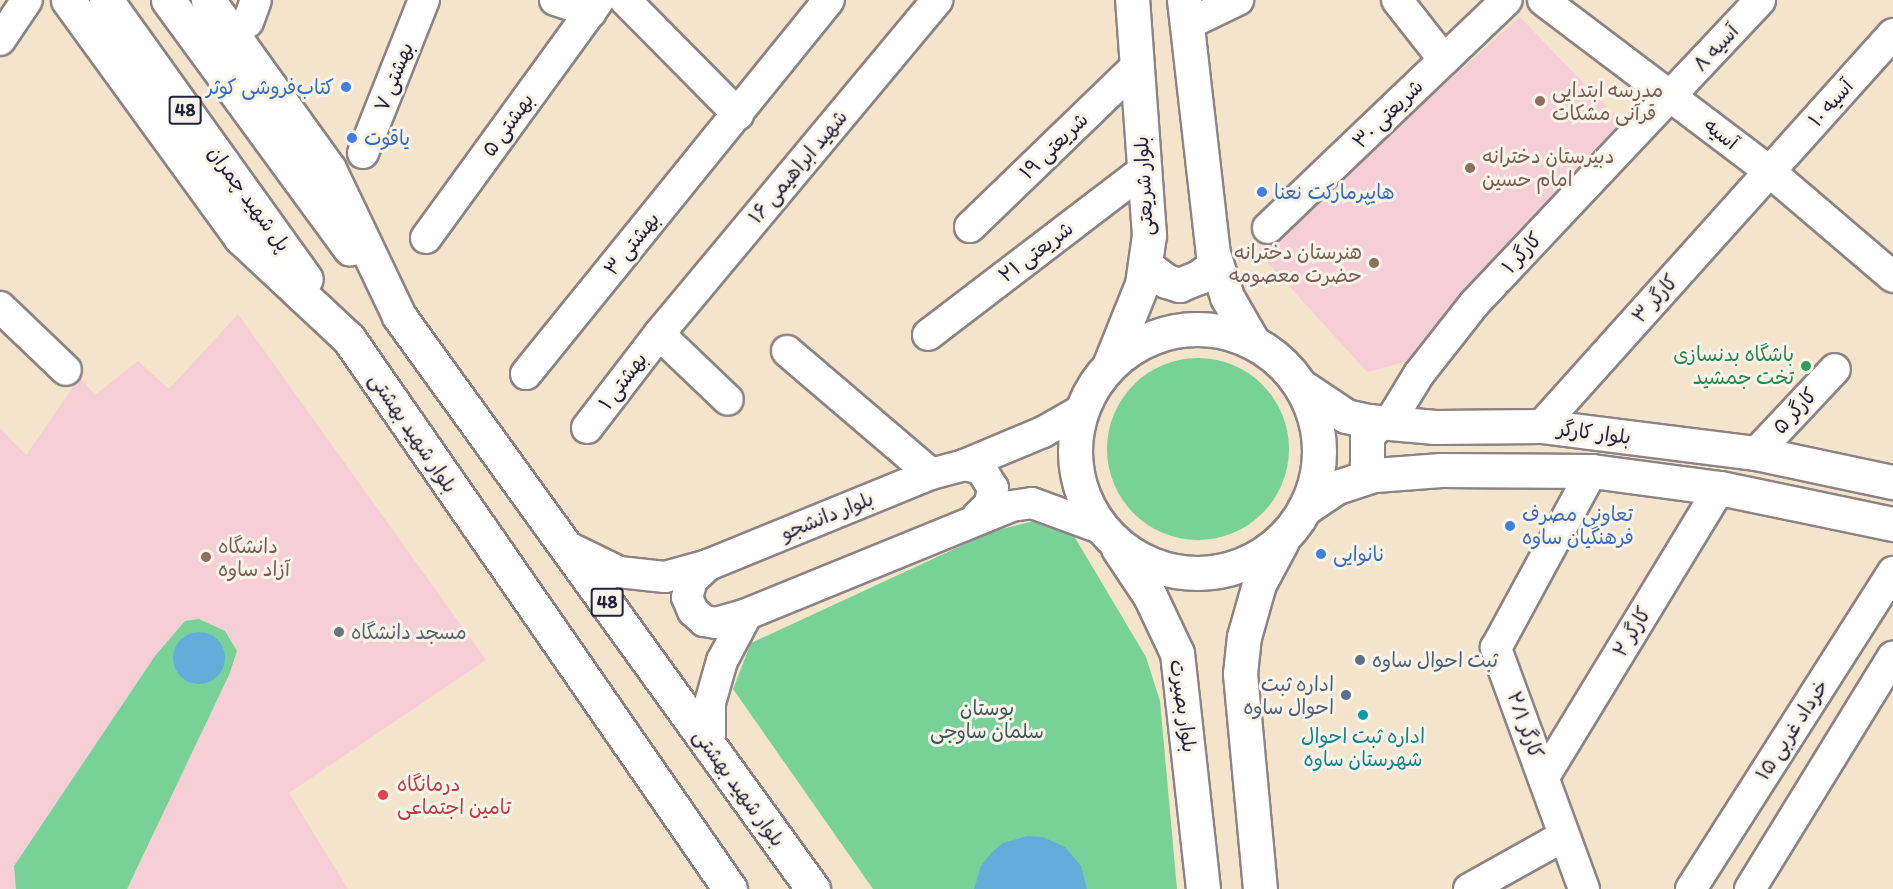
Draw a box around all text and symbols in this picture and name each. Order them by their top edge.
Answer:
street label: آسیه ۸ [1688,19,1744,77]
street label: بهشتی ۷ [369,39,419,115]
street label: آسیه ۱۰ [1804,74,1858,132]
place label: کتاب‌فروشی کوثر [206,75,334,99]
street label: شریعتی ۳۰ [1348,75,1428,153]
place label: مدرسه ابتدایی قرآنی مشکات [1552,78,1663,125]
marker: کتاب‌فروشی کوثر [339,80,353,94]
street label: بهشتی ۵ [477,89,539,161]
marker: مدرسه ابتدایی قرآنی مشکات [1533,94,1547,108]
road number: 48 [168,95,201,125]
street label: شهید ابراهیمی ۱۶ [744,105,852,229]
street label: شریعتی ۱۹ [1015,108,1093,184]
street label: آسیه [1699,113,1743,155]
place label: یاقوت [364,126,410,150]
marker: یاقوت [345,131,359,145]
street label: بلوار شریعتی [1129,136,1159,236]
street label: پل شهید چمران [203,142,295,256]
place label: دبیرستان دخترانه امام حسین [1482,144,1614,191]
marker: دبیرستان دخترانه امام حسین [1463,161,1477,175]
place label: هایپرمارکت نعنا [1274,180,1394,204]
marker: هایپرمارکت نعنا [1255,185,1269,199]
street label: بهشتی ۳ [599,207,665,281]
street label: شریعتی ۲۱ [994,216,1078,288]
street label: کارگر ۱ [1497,227,1547,279]
place label: هنرستان دخترانه حضرت معصومه [1229,240,1362,287]
marker: هنرستان دخترانه حضرت معصومه [1367,256,1381,270]
street label: کارگر ۳ [1627,270,1683,328]
place label: باشگاه بدنسازی تخت جمشید [1673,342,1794,389]
street label: بهشتی ۱ [594,348,652,414]
marker: باشگاه بدنسازی تخت جمشید [1799,359,1813,373]
street label: بلوار شهید بهشتی [364,368,462,498]
street label: کارگر ۵ [1768,383,1822,439]
street label: بلوار کارگر [1556,417,1632,449]
street label: بلوار دانشجو [777,487,877,545]
place label: تعاونی مصرف فرهنگیان ساوه [1522,502,1634,549]
marker: تعاونی مصرف فرهنگیان ساوه [1503,519,1517,533]
place label: دانشگاه آزاد ساوه [218,534,290,581]
place label: نانوایی [1333,542,1385,566]
marker: نانوایی [1314,547,1328,561]
marker: دانشگاه آزاد ساوه [199,550,213,564]
road number: 48 [590,587,624,617]
street label: کارگر ۲ [1608,603,1656,661]
place label: مسجد دانشگاه [351,620,467,644]
marker: مسجد دانشگاه [332,625,346,639]
place label: ثبت احوال ساوه [1372,648,1498,672]
marker: ثبت احوال ساوه [1353,653,1367,667]
street label: بلوار بصیرت [1165,658,1201,754]
place label: اداره ثبت احوال ساوه [1243,672,1334,719]
street label: ۱۵ خرداد غربی [1751,675,1833,785]
marker: اداره ثبت احوال ساوه [1339,688,1353,702]
street label: کارگر ۲/۱ [1502,688,1548,762]
park label: بوستان سلمان ساوجی [930,696,1044,743]
marker: اداره ثبت احوال شهرستان ساوه [1356,708,1370,722]
street label: بلوار شهید بهشتی [688,724,790,852]
place label: اداره ثبت احوال شهرستان ساوه [1301,724,1425,771]
place label: درمانگاه تامین اجتماعی [397,772,511,819]
marker: درمانگاه تامین اجتماعی [374,786,392,804]

